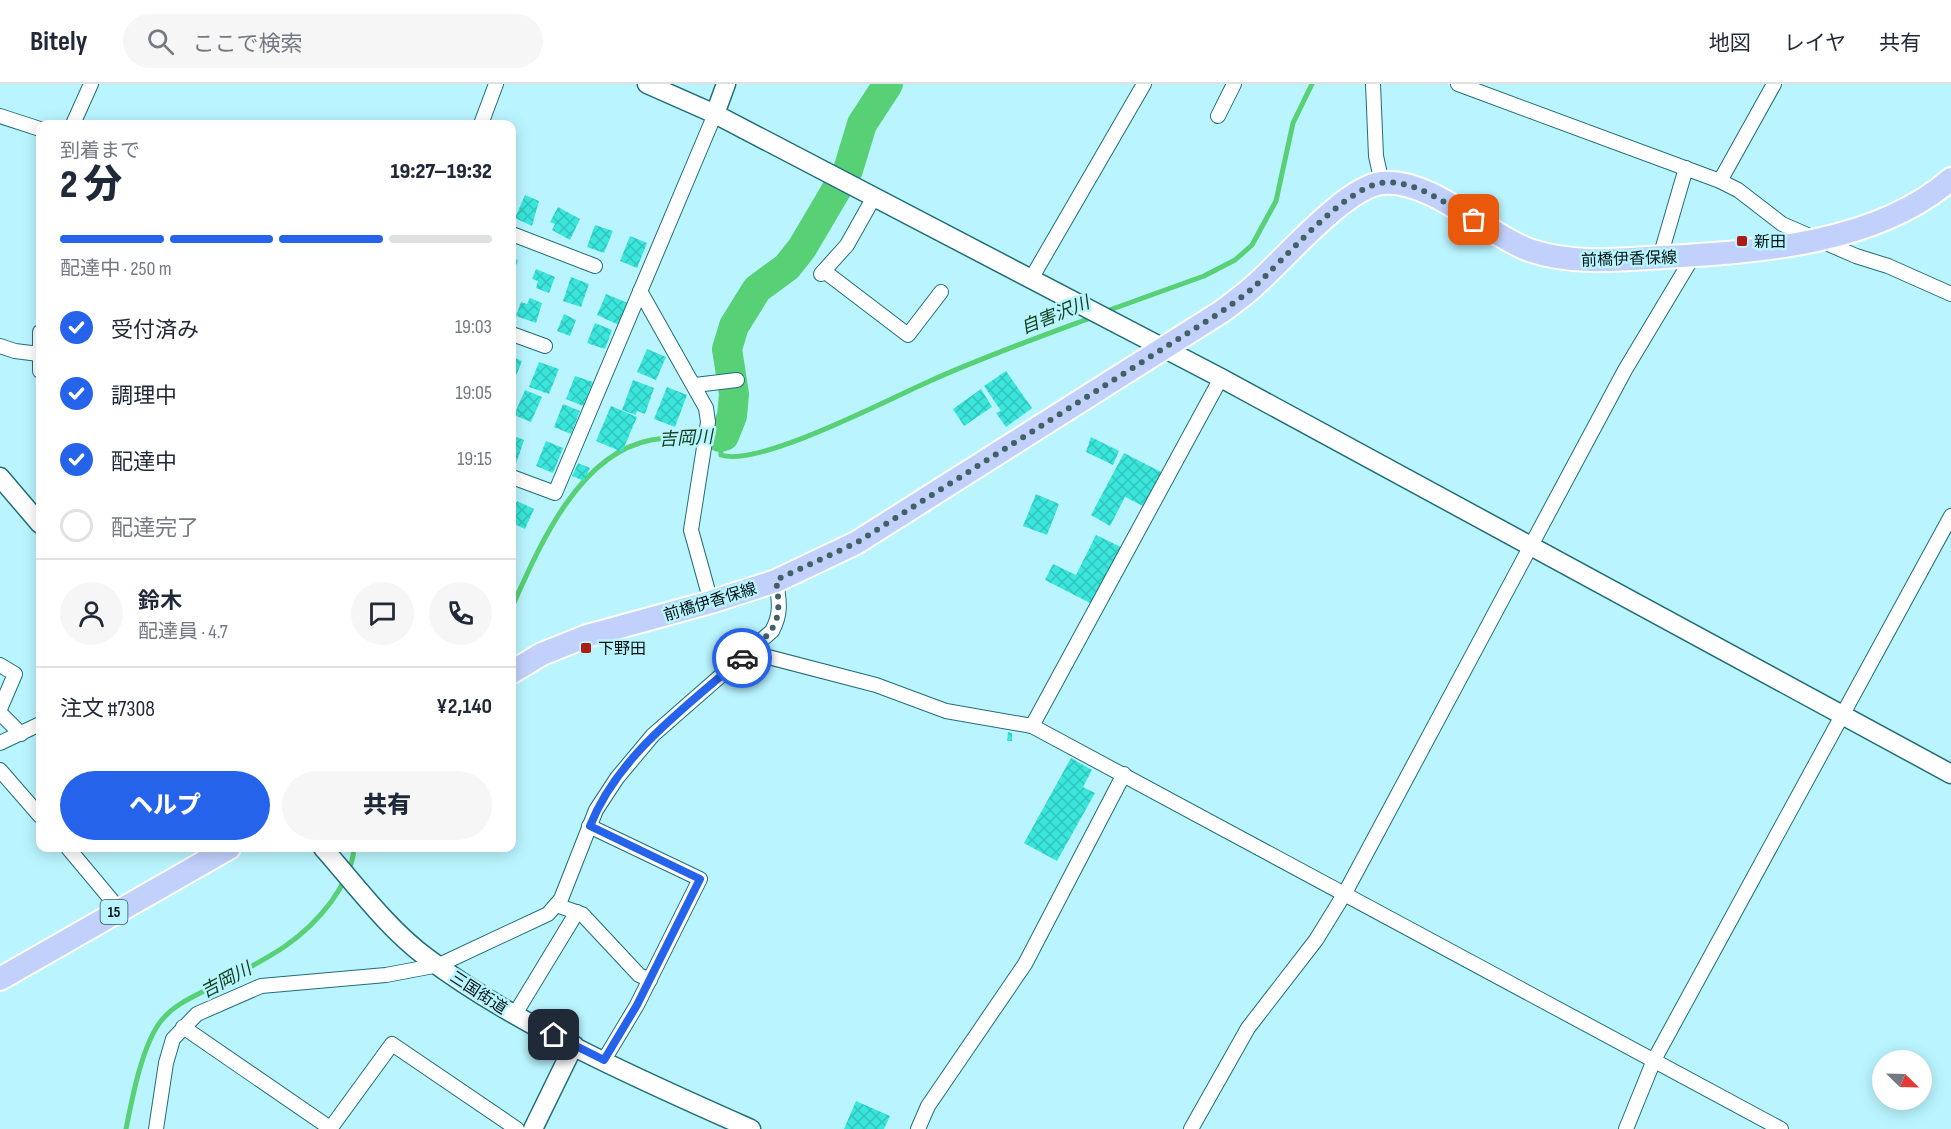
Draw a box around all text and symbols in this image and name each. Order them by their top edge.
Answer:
search box [123,14,543,68]
text: Bitely [30,25,87,58]
icon: search [144,25,177,58]
text: ここで検索 [192,31,302,58]
text: 地図 [1709,31,1751,56]
text: レイヤ [1784,31,1846,56]
text: 共有 [1879,31,1921,56]
text: 到着まで [60,139,140,163]
text: 19:27–19:32 [390,158,492,185]
text: 2 分 [60,162,123,209]
pin [1448,194,1499,245]
icon: bag [1457,203,1490,236]
place label: 新田 [1754,233,1786,252]
marker: 新田 [1735,234,1749,248]
street label: 前橋伊香保線 [1581,248,1677,271]
text: 配達中 · 250 m [60,257,172,281]
water label: 自害沢川 [1018,291,1094,339]
icon: check [60,311,93,344]
text: 19:03 [455,315,492,339]
text: 受付済み [111,317,199,344]
icon: check [60,377,93,410]
text: 19:05 [455,381,492,405]
text: 調理中 [111,383,177,410]
water label: 吉岡川 [659,426,716,450]
icon: check [60,443,93,476]
text: 19:15 [457,447,492,471]
text: 配達中 [111,449,177,476]
text: 配達完了 [111,515,199,542]
street label: 前橋伊香保線 [662,579,759,626]
button: person [60,582,123,645]
button: chat [351,582,414,645]
button: phone [429,582,492,645]
text: 鈴木 [138,588,182,615]
text: 配達員 · 4.7 [138,620,228,644]
courier [712,628,772,688]
place label: 下野田 [598,640,646,659]
marker: 下野田 [579,641,593,655]
icon: car [726,642,759,675]
text: ¥2,140 [436,693,492,720]
text: 注文 #7308 [60,696,155,723]
button: ヘルプ [60,771,270,840]
button: 共有 [282,771,492,840]
road number: 15 [100,900,128,924]
water label: 吉岡川 [197,958,257,1002]
street label: 三国街道 [446,968,510,1019]
pin [528,1009,579,1060]
icon: home [537,1018,570,1051]
north arrow [1872,1050,1932,1110]
map controls [1872,1050,1932,1110]

